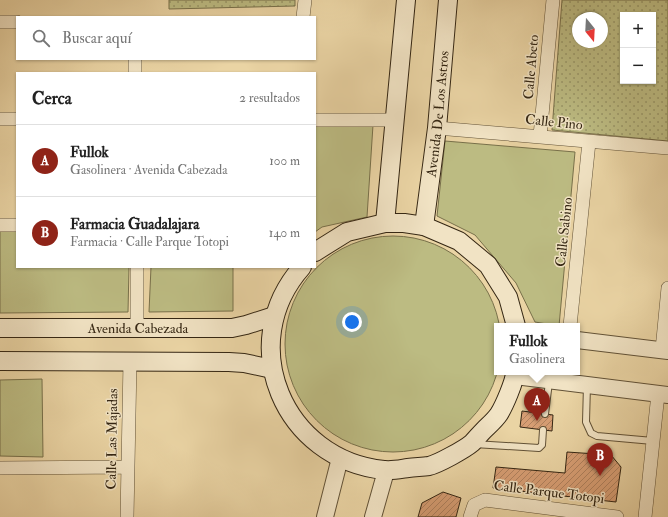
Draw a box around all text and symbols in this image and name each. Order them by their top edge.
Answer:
north arrow [572,12,608,48]
map controls [620,12,656,84]
button: + [620,12,656,48]
search box [16,16,316,60]
icon: search [30,27,52,49]
text: Buscar aquí [62,29,131,48]
street label: Calle Abeto [520,34,542,100]
button: − [620,48,656,84]
street label: Avenida De Los Astros [422,50,452,179]
text: Cerca [32,88,72,109]
text: 2 resultados [239,90,300,106]
street label: Calle Pino [524,111,584,133]
text: Fullok [70,143,109,162]
text: A [41,153,49,169]
text: 100 m [269,153,300,169]
text: Gasolinera · Avenida Cabezada [70,162,228,178]
street label: Calle Sabino [552,196,576,268]
text: Farmacia Guadalajara [70,215,199,234]
text: B [41,225,49,241]
text: 140 m [269,225,300,241]
text: Farmacia · Calle Parque Totopi [70,234,229,250]
your location [342,312,362,332]
street label: Avenida Cabezada [87,320,189,337]
popup [494,323,580,375]
text: Fullok [509,332,548,351]
text: Gasolinera [509,351,565,367]
street label: Calle Las Majadas [103,388,121,490]
pin: A [524,388,550,421]
pin: B [587,443,613,476]
street label: Calle Parque Totopi [493,477,606,508]

